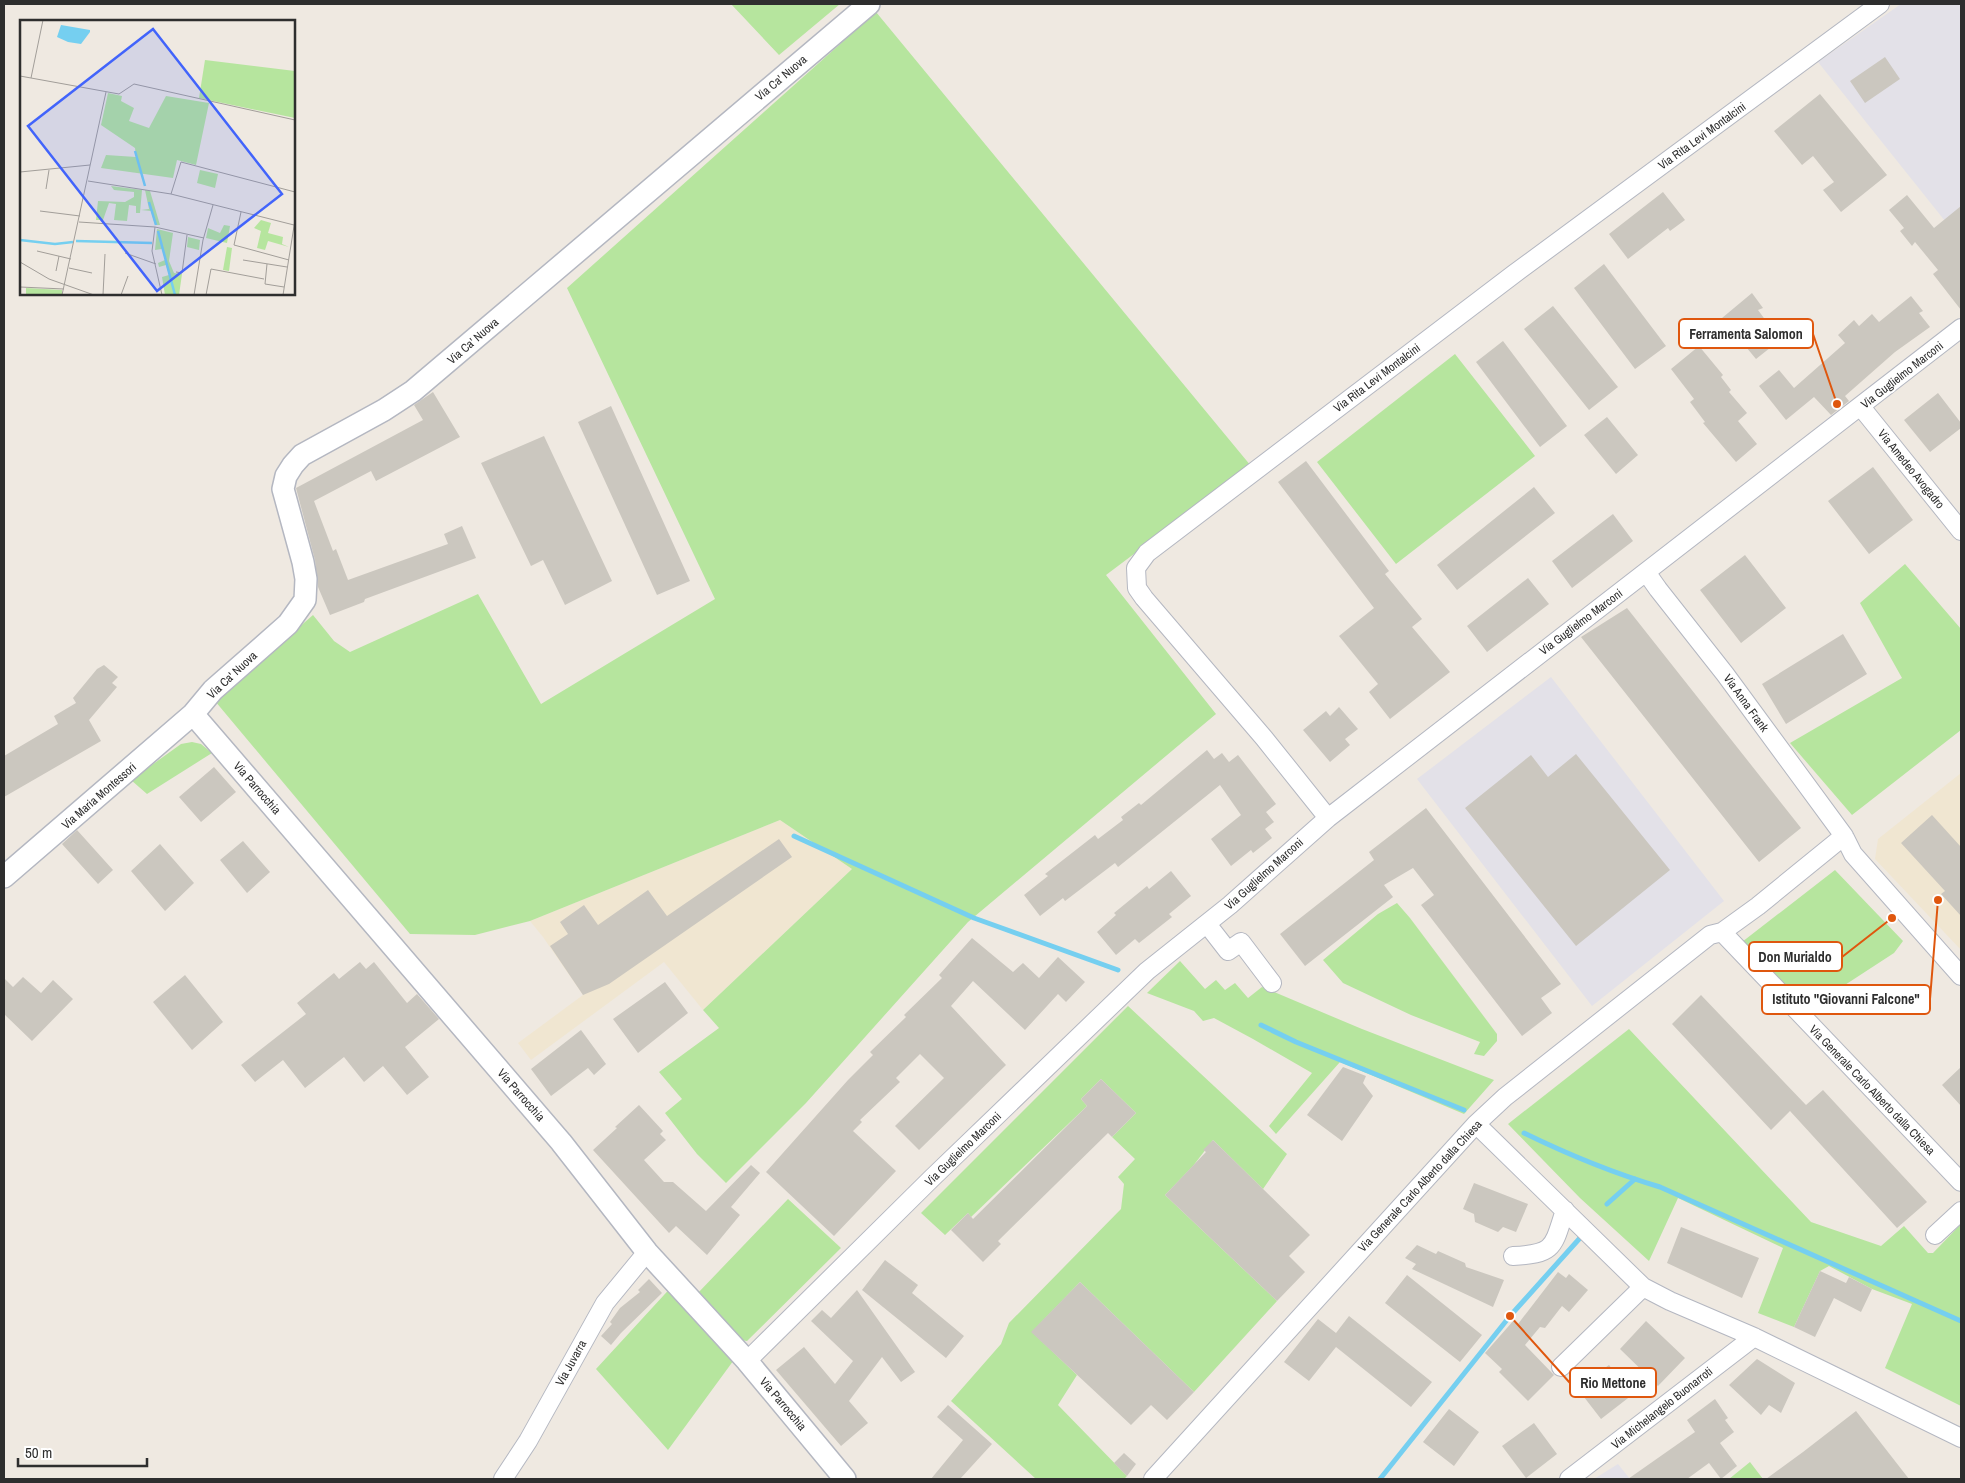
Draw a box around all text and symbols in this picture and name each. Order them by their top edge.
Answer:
inset map [20,20,295,295]
street label: Via Ca' Nuova [752,51,811,104]
street label: Via Rita Levi Montalcini [1655,99,1749,173]
street label: Via Ca' Nuova [444,314,502,368]
callout: Ferramenta Salomon [1679,319,1813,348]
text: Ferramenta Salomon [1689,325,1803,343]
street label: Via Guglielmo Marconi [1857,338,1947,412]
street label: Via Rita Levi Montalcini [1330,340,1424,416]
street label: Via Amedeo Avogadro [1874,426,1948,512]
street label: Via Guglielmo Marconi [1536,585,1626,659]
street label: Via Ca' Nuova [204,647,261,702]
street label: Via Anna Frank [1720,671,1772,735]
street label: Via Parrocchia [230,758,285,818]
street label: Via Maria Montessori [58,759,140,833]
street label: Via Guglielmo Marconi [1221,834,1307,914]
callout: Don Murialdo [1749,942,1842,971]
text: Don Murialdo [1758,948,1832,966]
callout: Istituto "Giovanni Falcone" [1762,985,1930,1014]
text: Istituto "Giovanni Falcone" [1772,990,1920,1008]
street label: Via Generale Carlo Alberto dalla Chiesa [1806,1022,1939,1159]
street label: Via Parrocchia [494,1065,549,1125]
street label: Via Guglielmo Marconi [921,1108,1005,1190]
street label: Via Generale Carlo Alberto dalla Chiesa [1355,1116,1486,1255]
street label: Via Juvarra [552,1337,590,1389]
street label: Via Michelangelo Buonarroti [1608,1363,1716,1453]
callout: Rio Mettone [1570,1368,1656,1397]
street label: Via Parrocchia [756,1374,810,1434]
text: Rio Mettone [1580,1374,1646,1392]
scale bar [18,1436,146,1468]
text: 50 m [25,1442,52,1463]

